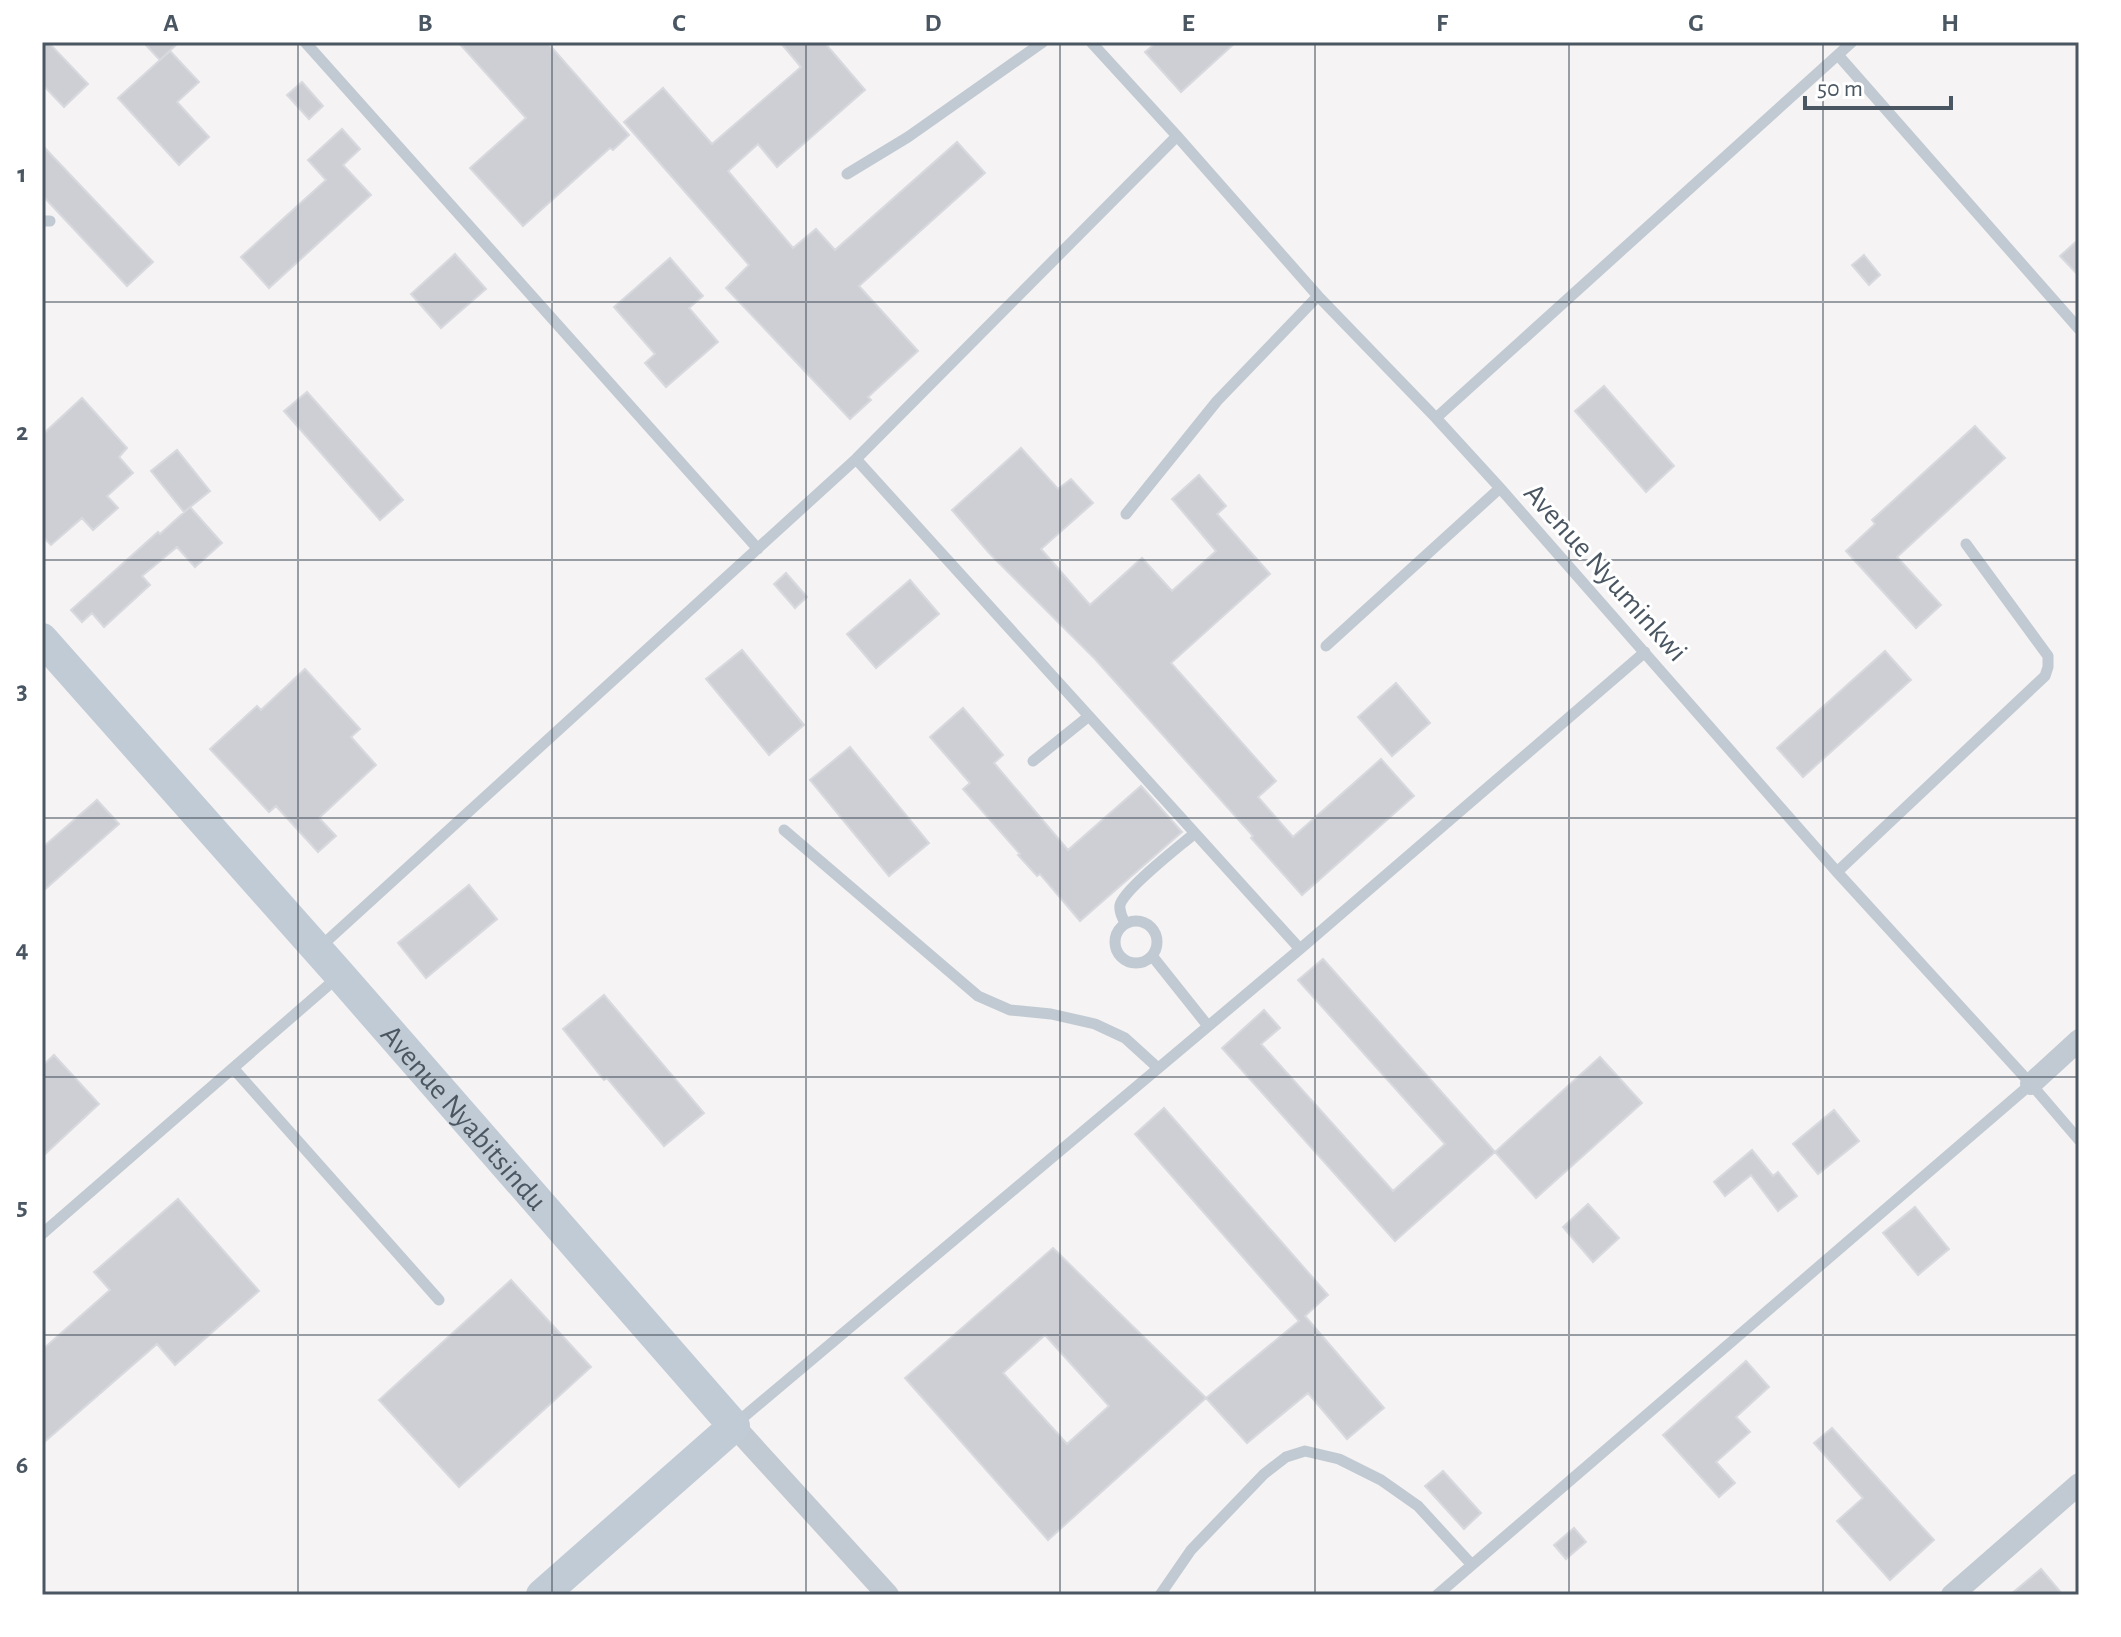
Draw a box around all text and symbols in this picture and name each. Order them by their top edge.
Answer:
text: A [163,10,179,36]
text: B [417,10,433,36]
text: C [672,10,686,36]
text: D [924,10,942,36]
text: E [1181,10,1195,36]
text: F [1436,10,1449,36]
text: G [1688,10,1704,36]
text: H [1941,10,1959,36]
scale bar [1805,60,1951,110]
text: 50 m [1817,77,1863,101]
text: 1 [17,161,27,187]
text: 2 [16,419,28,445]
street label: Avenue Nyuminkwi [1518,478,1693,667]
text: 3 [16,678,28,704]
text: 4 [15,936,29,962]
street label: Avenue Nyabitsindu [375,1019,552,1216]
text: 5 [16,1194,28,1220]
text: 6 [16,1452,28,1478]

